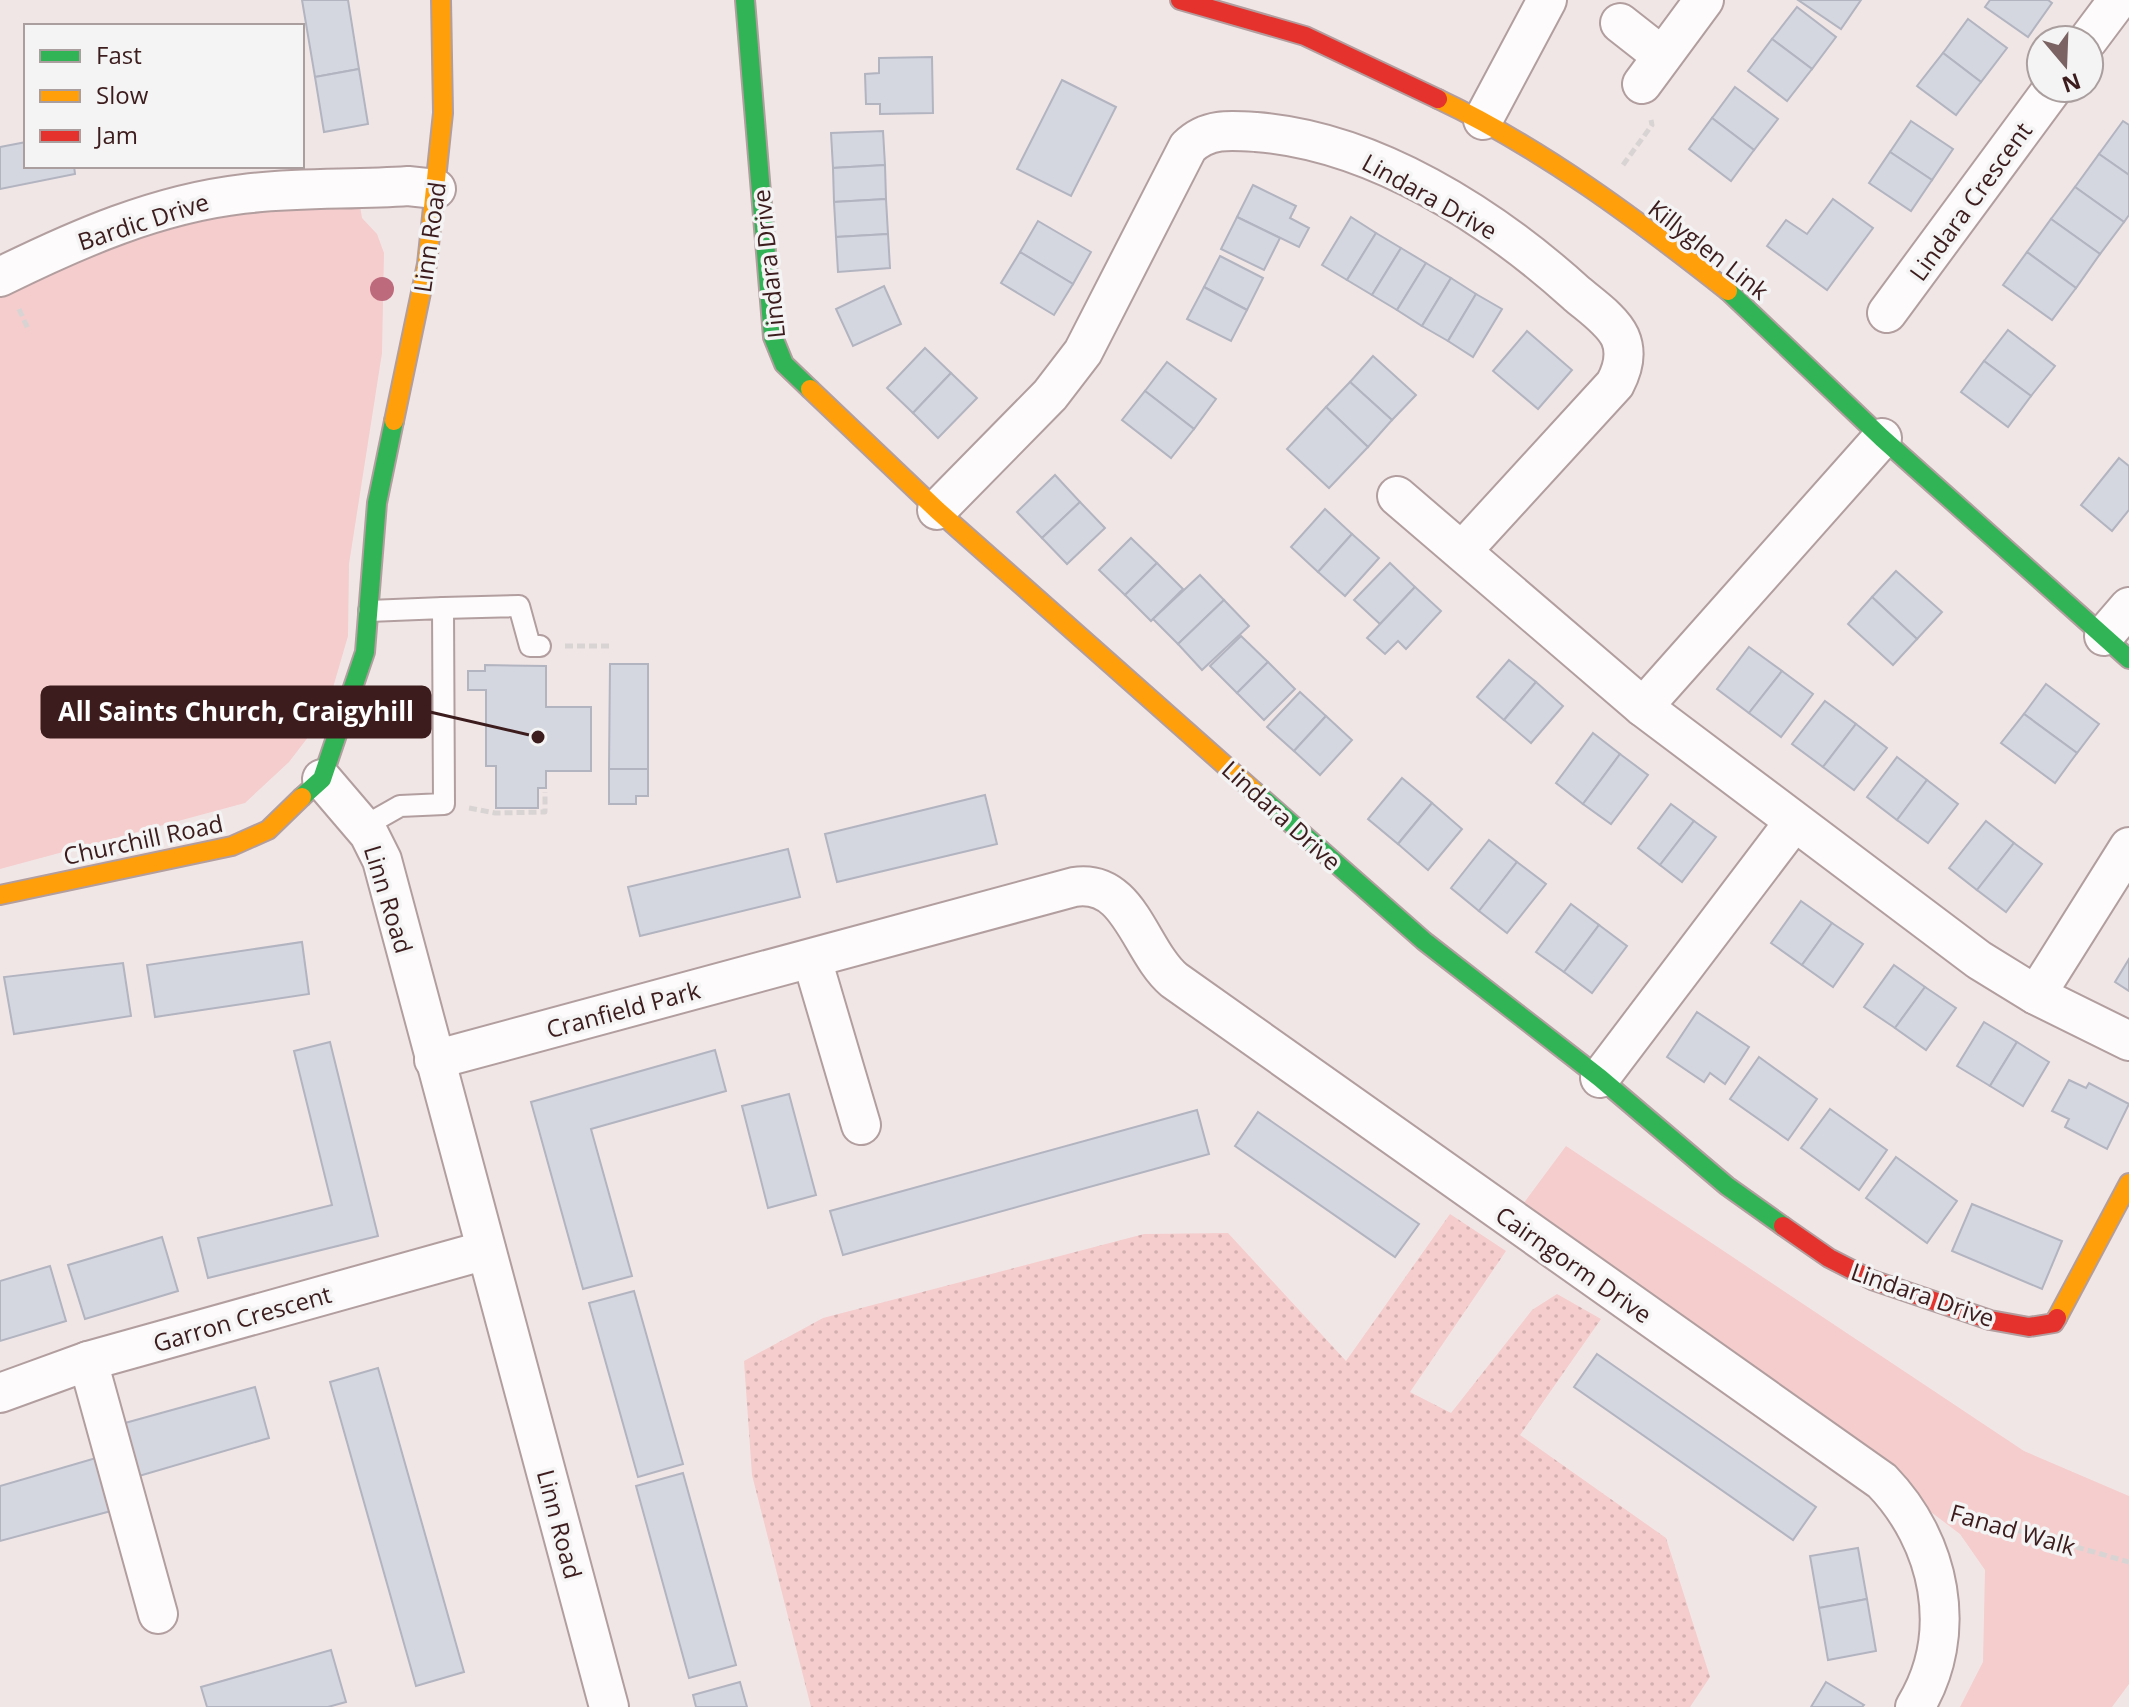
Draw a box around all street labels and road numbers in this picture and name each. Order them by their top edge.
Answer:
street label: Lindara Crescent [1901,115,2039,287]
street label: Lindara Drive [1357,145,1503,247]
street label: Linn Road [405,179,453,295]
street label: Bardic Drive [73,184,213,258]
street label: Lindara Drive [744,188,792,340]
street label: Killyglen Link [1642,192,1776,307]
street label: Lindara Drive [1215,753,1349,877]
street label: Churchill Road [60,806,226,872]
street label: Linn Road [357,841,421,957]
street label: Cranfield Park [543,973,704,1045]
street label: Cairngorm Drive [1489,1198,1659,1330]
street label: Lindara Drive [1847,1254,1999,1334]
street label: Garron Crescent [149,1277,335,1359]
street label: Linn Road [530,1466,590,1582]
street label: Fanad Walk [1947,1495,2080,1563]

